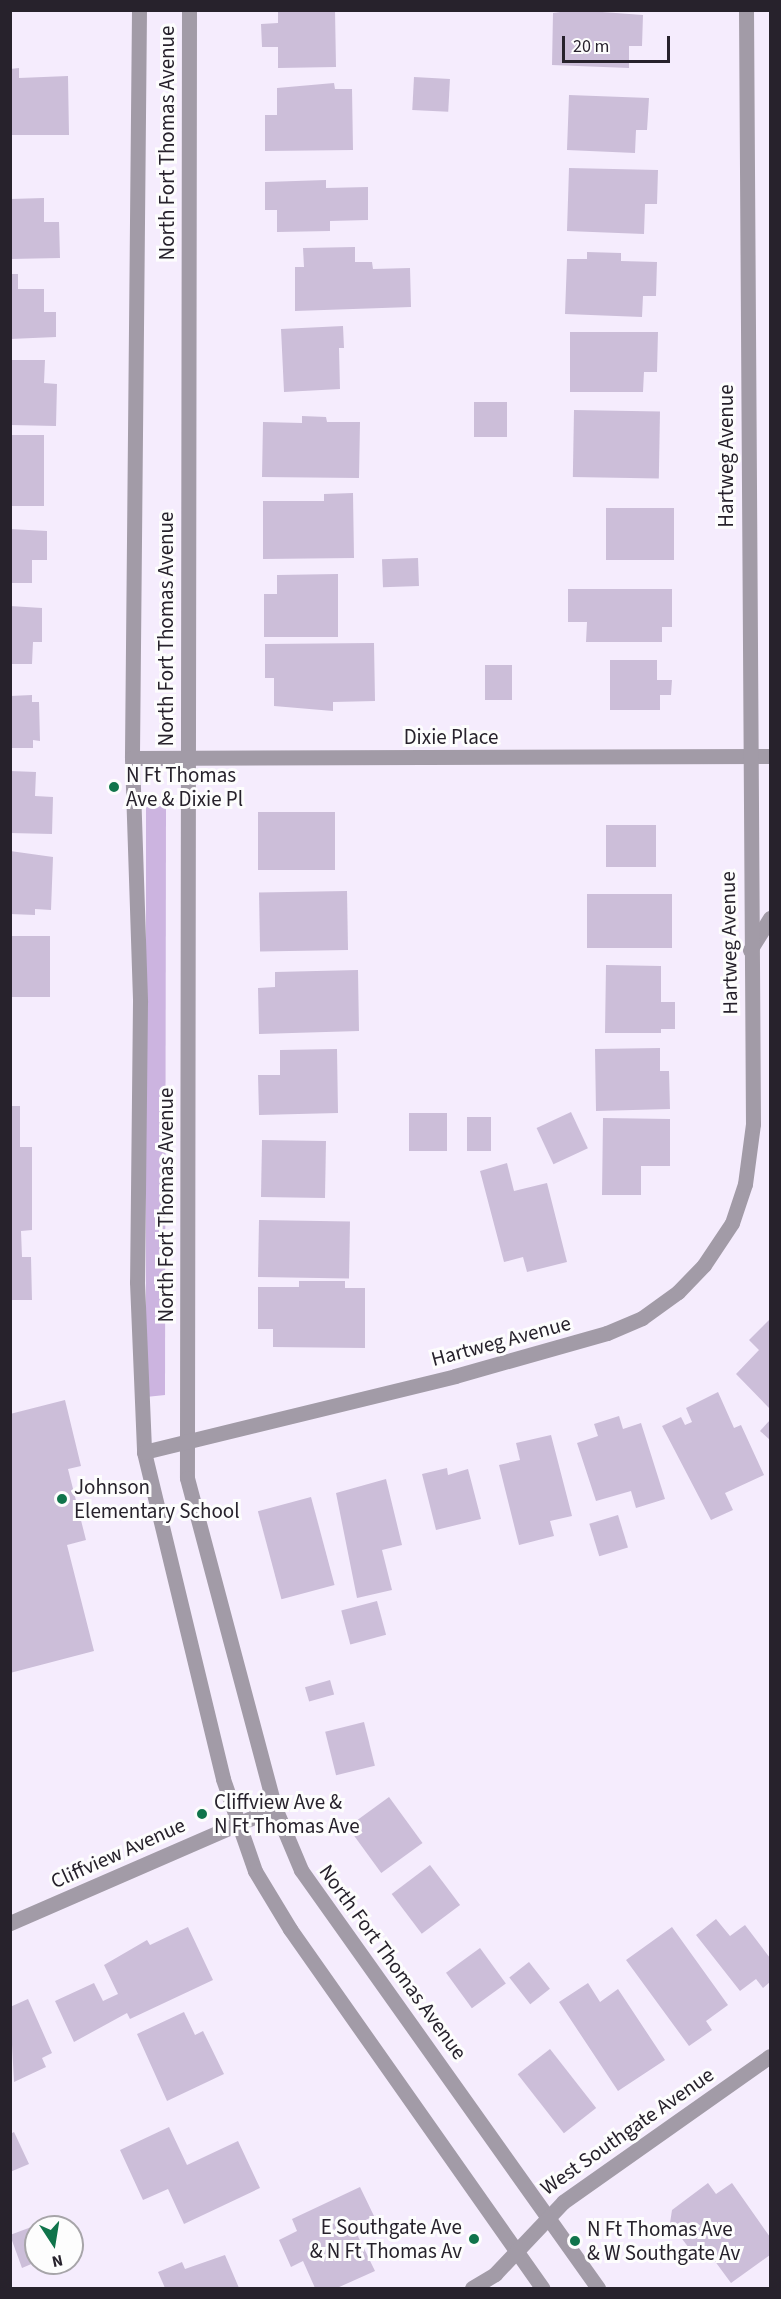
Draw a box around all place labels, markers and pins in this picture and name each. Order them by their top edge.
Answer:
place label: N Ft Thomas Ave & Dixie Pl [126,762,243,812]
marker: N Ft Thomas Ave & Dixie Pl [107,780,121,794]
place label: Johnson Elementary School [74,1474,240,1524]
marker: Johnson Elementary School [55,1492,69,1506]
place label: Cliffview Ave & N Ft Thomas Ave [214,1789,360,1839]
marker: Cliffview Ave & N Ft Thomas Ave [195,1807,209,1821]
place label: E Southgate Ave & N Ft Thomas Av [310,2214,462,2264]
place label: N Ft Thomas Ave & W Southgate Av [587,2216,740,2266]
marker: E Southgate Ave & N Ft Thomas Av [467,2232,481,2246]
marker: N Ft Thomas Ave & W Southgate Av [568,2234,582,2248]

